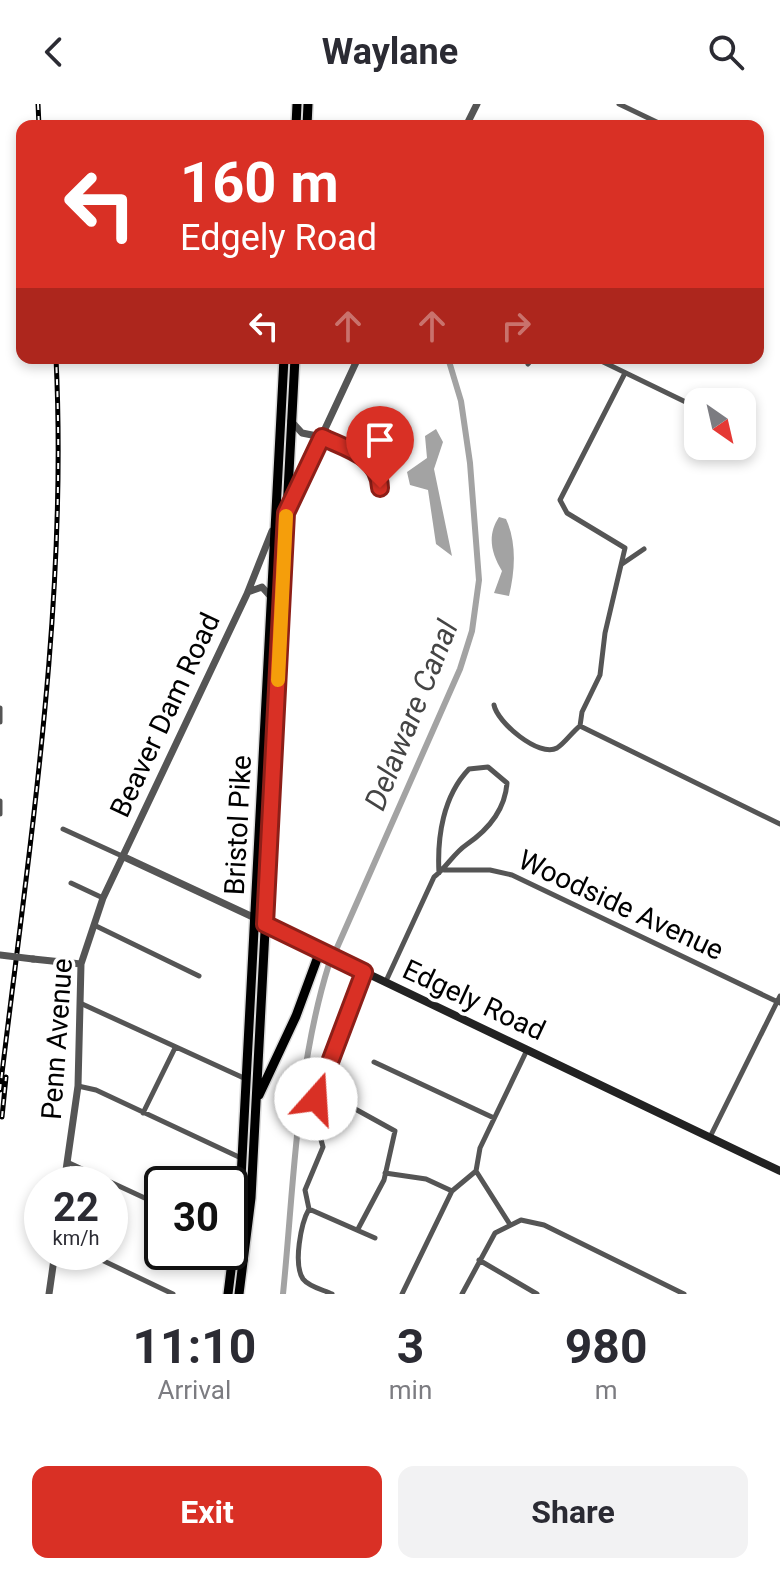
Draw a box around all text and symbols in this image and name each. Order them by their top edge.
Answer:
icon: back [32,30,76,74]
icon: search [704,30,748,74]
text: Waylane [322,31,458,73]
text: 160 m [180,150,339,216]
icon: left [48,152,152,256]
text: Edgely Road [180,217,377,259]
icon: left [242,304,286,348]
icon: ahead [326,304,370,348]
icon: ahead [410,304,454,348]
icon: right [494,304,538,348]
north arrow [684,388,756,460]
map controls [684,388,756,460]
pin [346,406,414,488]
icon: arrive [358,418,402,462]
street label: Beaver Dam Road [103,608,227,822]
water label: Delaware Canal [357,614,465,815]
street label: Bristol Pike [218,754,258,896]
street label: Woodside Avenue [513,843,729,967]
street label: Edgely Road [398,953,550,1047]
street label: Penn Avenue [35,957,79,1121]
position arrow [274,1057,358,1141]
speed limit sign: 30 [144,1166,248,1270]
text: 22 [53,1184,99,1231]
text: km/h [53,1226,99,1250]
text: 11:10 [133,1318,256,1375]
text: 3 [397,1318,424,1375]
text: 980 [565,1318,647,1375]
text: Arrival [158,1375,231,1405]
text: min [389,1375,432,1405]
text: m [595,1375,618,1405]
button: Exit [32,1466,382,1558]
button: Share [398,1466,748,1558]

